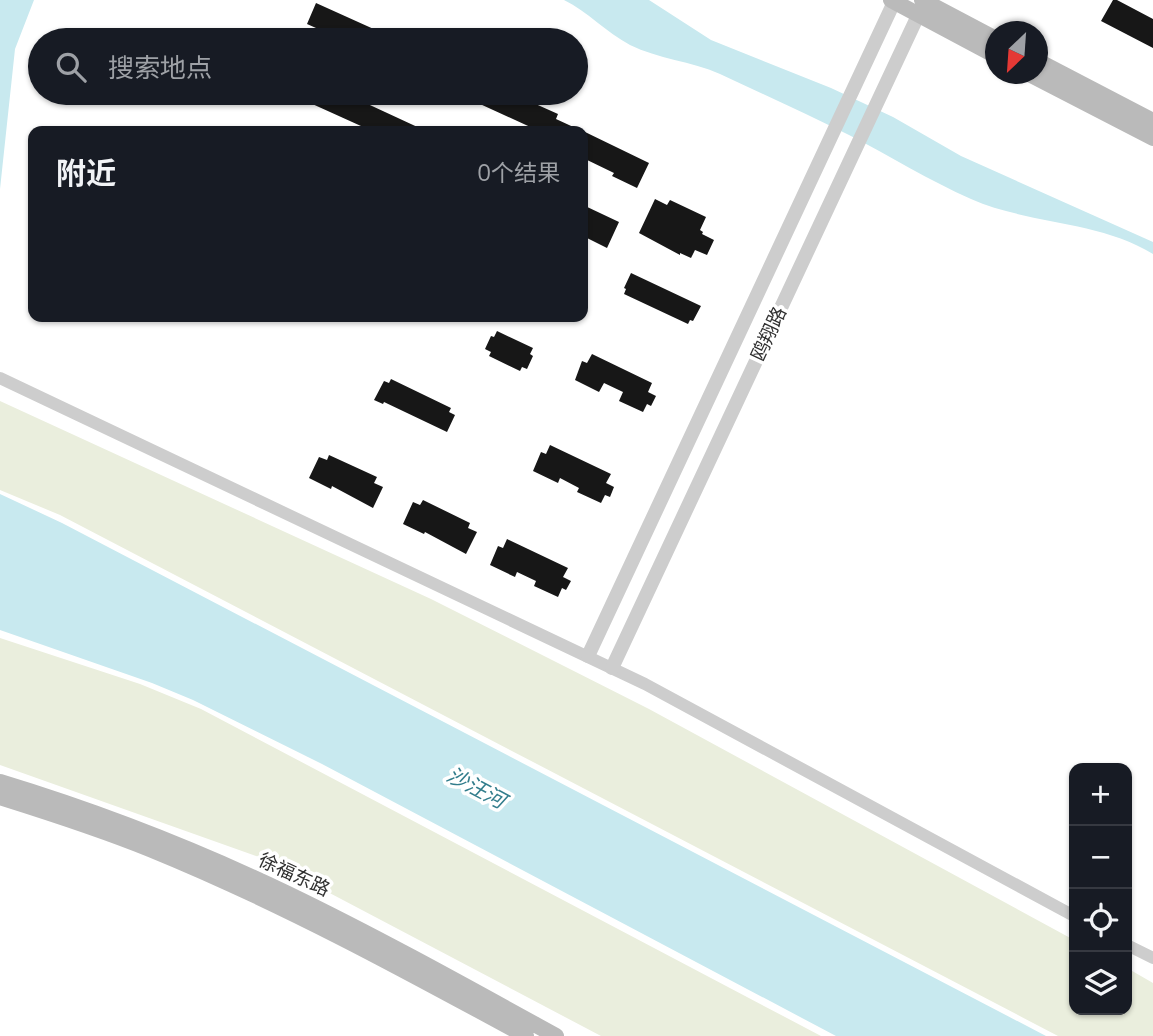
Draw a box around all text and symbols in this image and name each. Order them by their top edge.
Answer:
north arrow [985,21,1048,84]
search box [28,28,588,105]
icon: search [52,48,90,86]
text: 搜索地点 [108,51,212,86]
text: 附近 [56,154,116,195]
text: 0个结果 [477,158,560,189]
street label: 鸥翔路 [745,303,793,365]
water label: 沙汪河 [442,761,514,817]
map controls [1069,763,1132,1015]
button: + [1069,763,1132,826]
button: − [1069,826,1132,889]
street label: 徐福东路 [254,847,334,903]
button: locate [1069,889,1132,952]
button: layers [1069,952,1132,1015]

